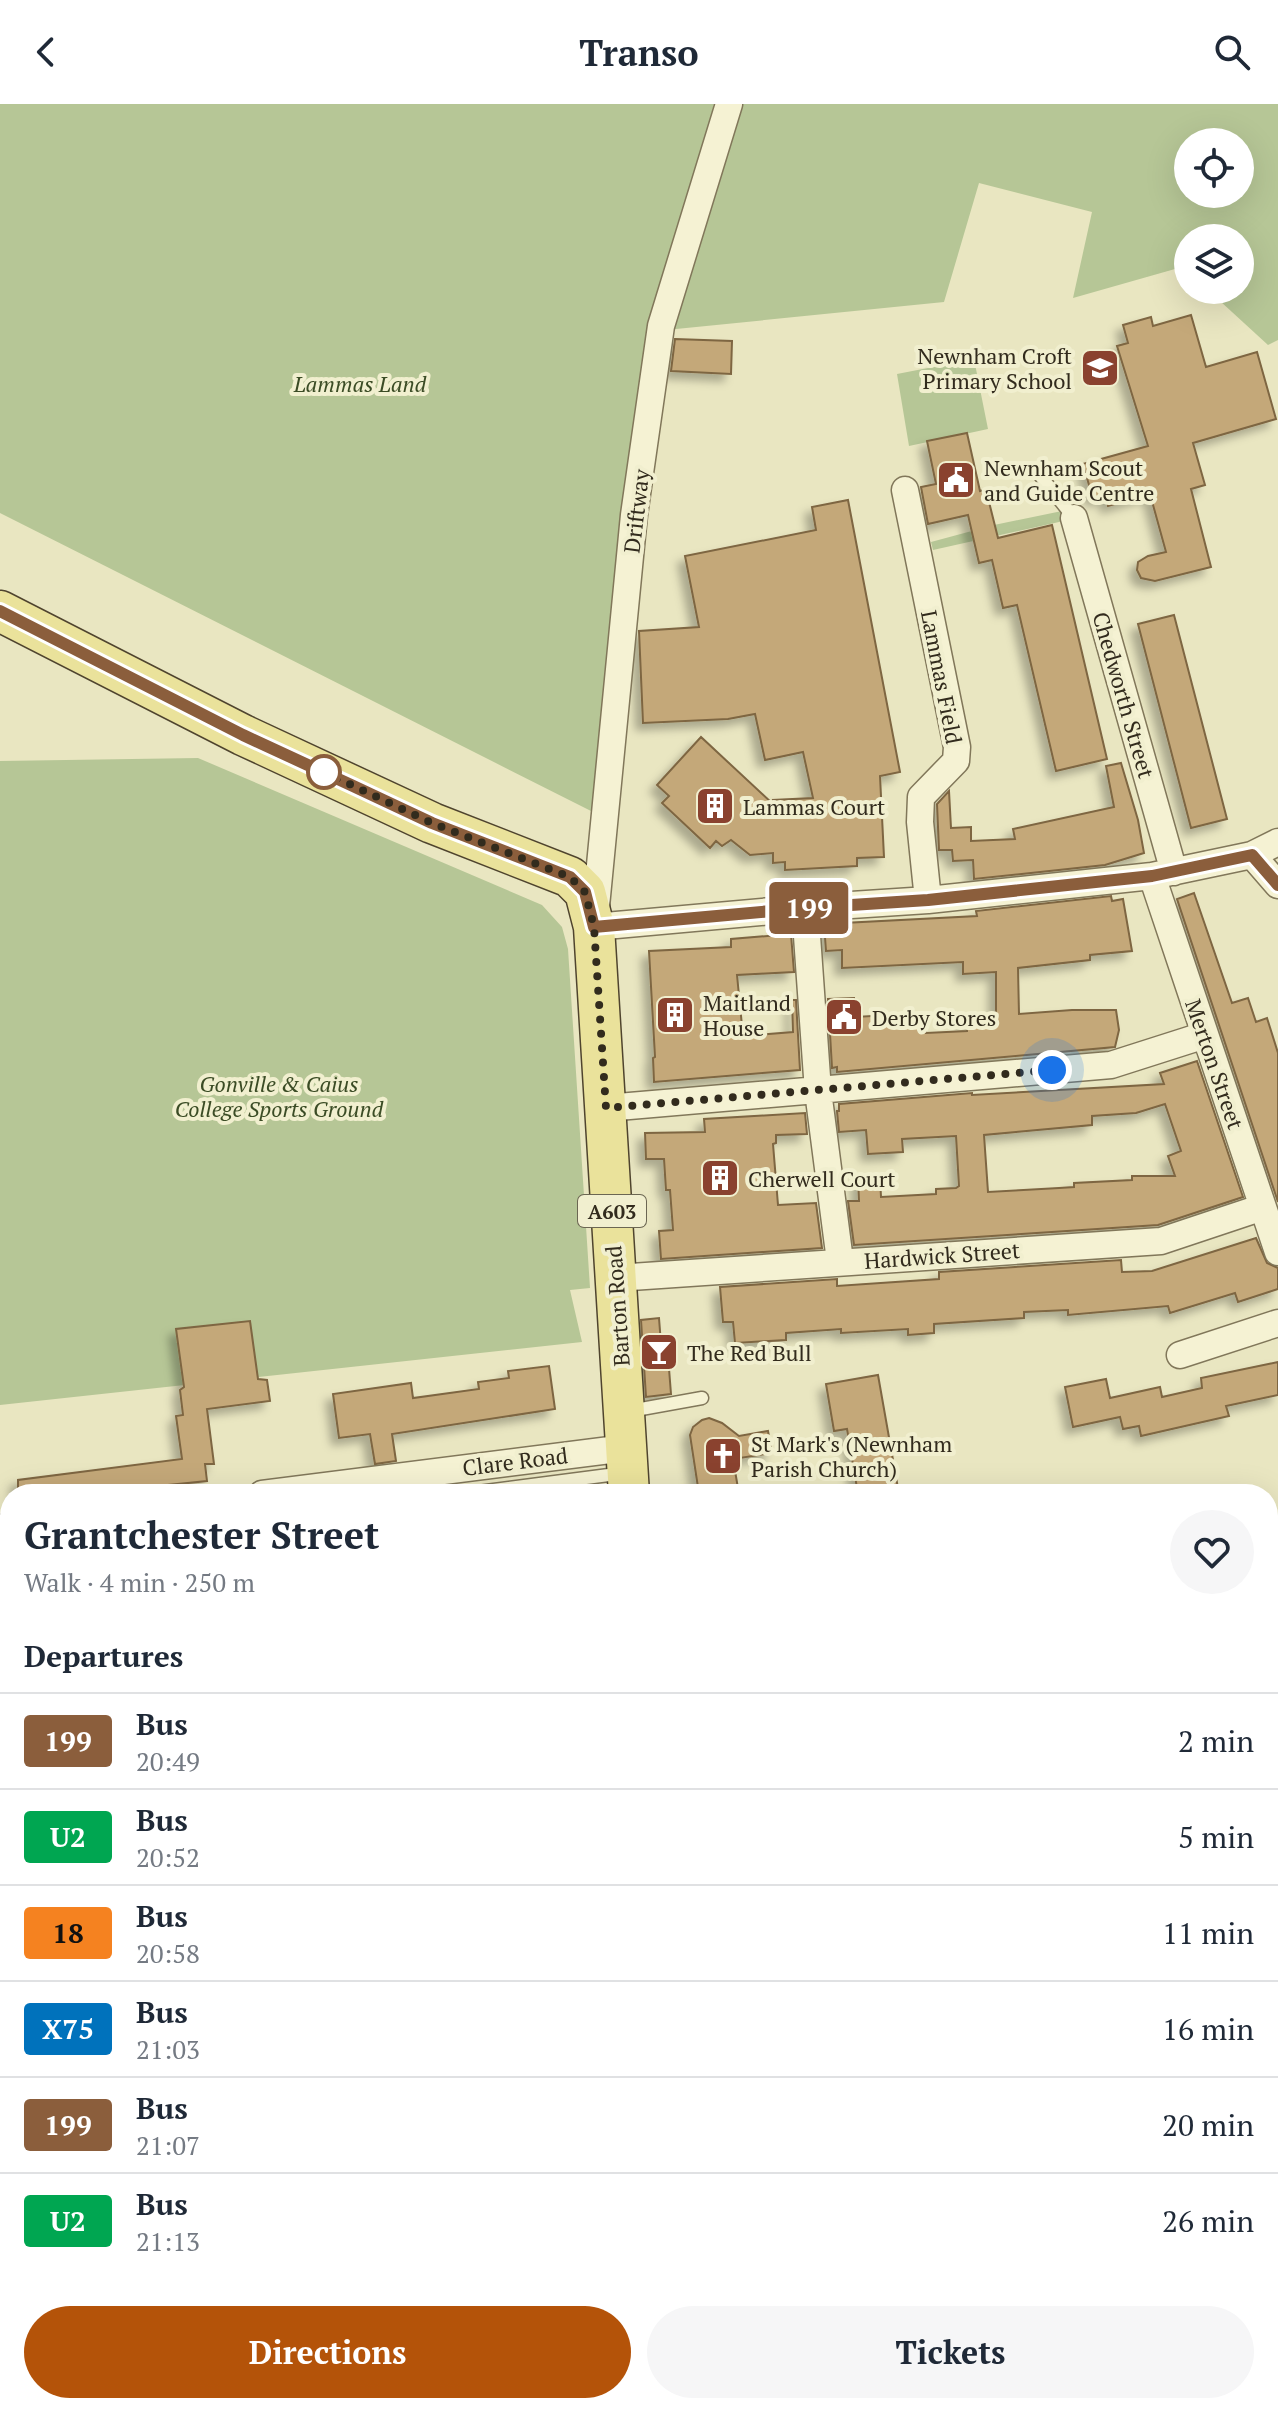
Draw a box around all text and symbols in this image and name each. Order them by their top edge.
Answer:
text: Transo [579,29,699,76]
icon: back [24,30,68,74]
icon: search [1210,30,1254,74]
map controls [1174,128,1254,304]
button: locate [1174,128,1254,208]
button: layers [1174,224,1254,304]
place label: Newnham Croft Primary School [917,341,1072,395]
school or university icon: Newnham Croft Primary School [1079,347,1121,389]
park label: Lammas Land [293,369,428,398]
place label: Newnham Scout and Guide Centre [984,453,1154,507]
public building icon: Newnham Scout and Guide Centre [935,459,977,501]
street label: Driftway [616,467,656,555]
street label: Lammas Field [915,608,969,746]
street label: Chedworth Street [1086,608,1162,782]
unlabelled marker [307,755,341,789]
building icon: Lammas Court [694,785,736,827]
place label: Lammas Court [743,792,885,821]
line badge: 199 [763,882,855,934]
text: 199 [785,889,833,926]
place label: Maitland House [703,988,791,1042]
building icon: Maitland House [654,994,696,1036]
street label: Merton Street [1179,995,1251,1133]
public building icon: Derby Stores [823,996,865,1038]
place label: Derby Stores [872,1003,996,1032]
your location [1032,1050,1072,1090]
park label: Gonville & Caius College Sports Ground [175,1069,385,1123]
building icon: Cherwell Court [699,1157,741,1199]
place label: Cherwell Court [748,1164,895,1193]
road number: A603 [578,1195,646,1227]
street label: Hardwick Street [863,1235,1021,1275]
street label: Barton Road [598,1245,636,1367]
bar icon: The Red Bull [638,1331,680,1373]
place label: The Red Bull [687,1338,812,1367]
place label: St Mark's (Newnham Parish Church) [751,1429,952,1483]
church icon: St Mark's (Newnham Parish Church) [702,1435,744,1477]
street label: Clare Road [461,1440,569,1482]
text: Grantchester Street [24,1510,379,1560]
button: heart [1170,1510,1254,1594]
text: Walk · 4 min · 250 m [24,1565,255,1599]
text: Departures [24,1636,183,1676]
text: Bus [136,1704,188,1744]
text: 2 min [1178,1721,1254,1761]
text: 199 [44,1722,92,1759]
text: 20:49 [136,1744,200,1778]
text: Bus [136,1800,188,1840]
text: 5 min [1178,1817,1254,1857]
text: U2 [50,1818,86,1855]
text: 20:52 [136,1840,200,1874]
text: Bus [136,1896,188,1936]
text: 11 min [1162,1913,1254,1953]
text: 18 [52,1914,84,1951]
text: 20:58 [136,1936,200,1970]
text: Bus [136,1992,188,2032]
text: 16 min [1162,2009,1254,2049]
text: X75 [42,2010,94,2047]
text: 21:03 [136,2032,200,2066]
text: Bus [136,2088,188,2128]
text: 20 min [1162,2105,1254,2145]
text: 199 [44,2106,92,2143]
text: 21:07 [136,2128,200,2162]
text: Bus [136,2184,188,2224]
text: 26 min [1162,2201,1254,2241]
text: U2 [50,2202,86,2239]
text: 21:13 [136,2224,200,2258]
button: Directions [24,2306,631,2398]
button: Tickets [647,2306,1254,2398]

